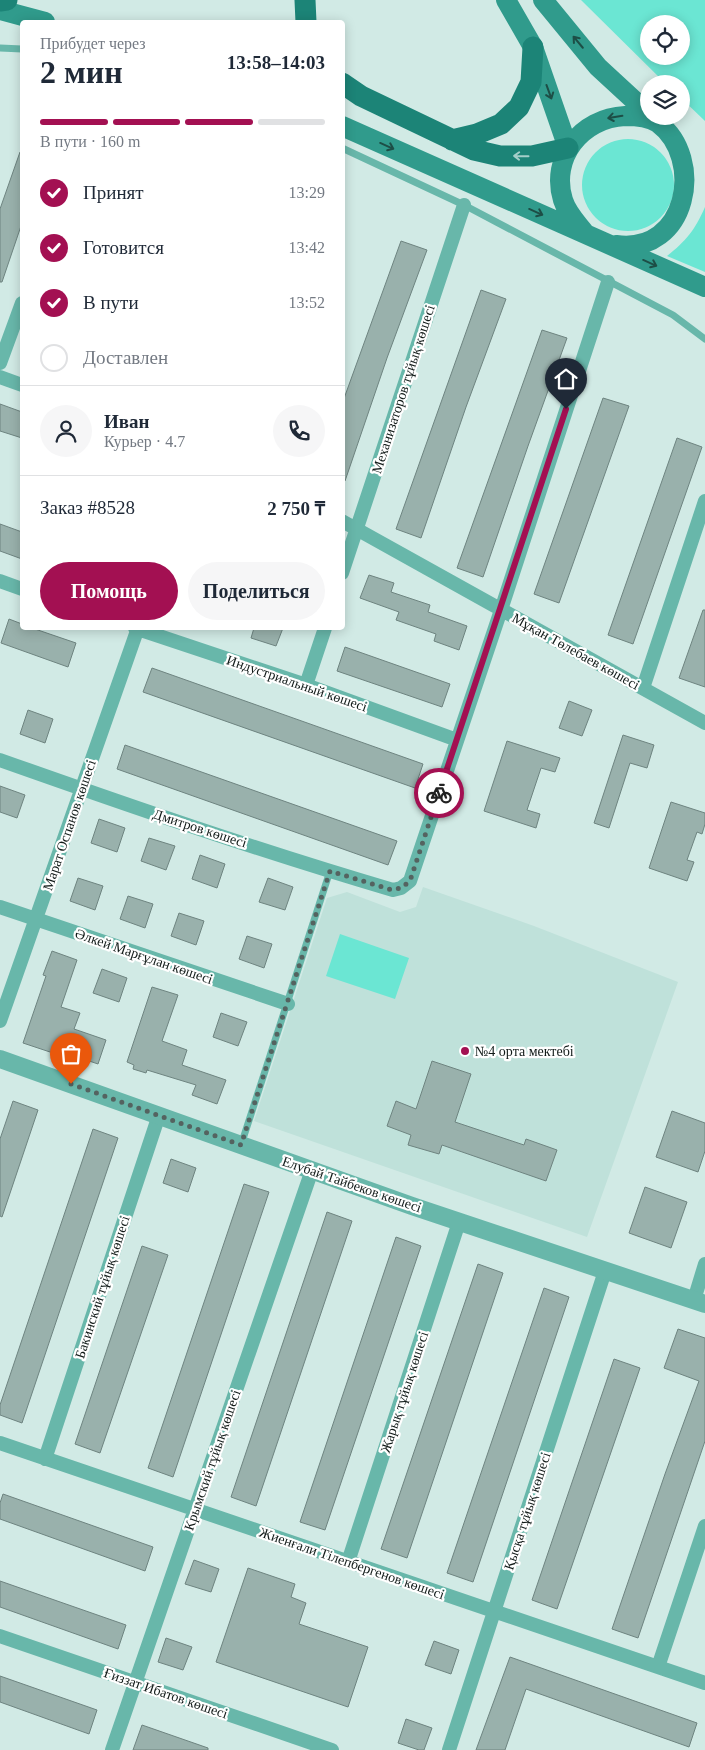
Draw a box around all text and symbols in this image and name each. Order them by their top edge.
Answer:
map controls [640,15,690,125]
button: locate [640,15,690,65]
text: Прибудет через [40,35,146,52]
one-way arrow [572,36,583,49]
text: 13:58–14:03 [227,52,325,73]
text: 2 мин [40,54,123,90]
button: layers [640,75,690,125]
one-way arrow [545,83,554,99]
one-way arrow [608,113,624,123]
text: В пути · 160 m [40,133,141,150]
one-way arrow [379,141,394,151]
one-way arrow [513,151,529,161]
icon: check [40,179,68,207]
text: Принят [83,182,144,203]
text: 13:29 [289,184,325,201]
one-way arrow [528,207,543,217]
icon: check [40,234,68,262]
text: Готовится [83,237,164,258]
text: 13:42 [289,239,325,256]
one-way arrow [642,258,657,268]
icon: check [40,289,68,317]
text: В пути [83,292,139,313]
text: 13:52 [289,294,325,311]
street label: Механизаторов тұйық көшесі [369,303,438,475]
text: Доставлен [83,347,168,368]
pin [545,358,587,409]
icon: home [552,365,580,393]
button: person [40,405,92,457]
button: phone [273,405,325,457]
text: Иван [104,411,150,432]
text: Курьер · 4.7 [104,433,185,450]
text: Заказ #8528 [40,497,135,518]
text: 2 750 ₸ [267,498,325,519]
button: Помощь [40,562,178,620]
button: Поделиться [188,562,325,620]
street label: Мұқан Төлебаев көшесі [510,610,642,693]
street label: Индустриальный көшесі [225,652,369,715]
street label: Марат Оспанов көшесі [40,758,99,892]
courier [414,768,464,818]
icon: bike [425,779,453,807]
street label: Дмитров көшесі [151,806,249,851]
street label: Әлкей Марғұлан көшесі [73,926,215,987]
pin [50,1033,92,1084]
icon: bag [57,1040,85,1068]
place label: №4 орта мектебі [475,1044,574,1059]
marker: №4 орта мектебі [459,1045,471,1057]
street label: Елубай Тайбеков көшесі [280,1154,423,1215]
street label: Бакинский тұйық көшесі [72,1214,133,1360]
street label: Жарық тұйық көшесі [378,1329,431,1455]
street label: Крымский тұйық көшесі [181,1388,244,1532]
street label: Қысқа тұйық көшесі [501,1450,554,1572]
street label: Жиенғали Тілепбергенов көшесі [257,1525,446,1602]
street label: Ғиззат Ибатов көшесі [102,1665,230,1722]

